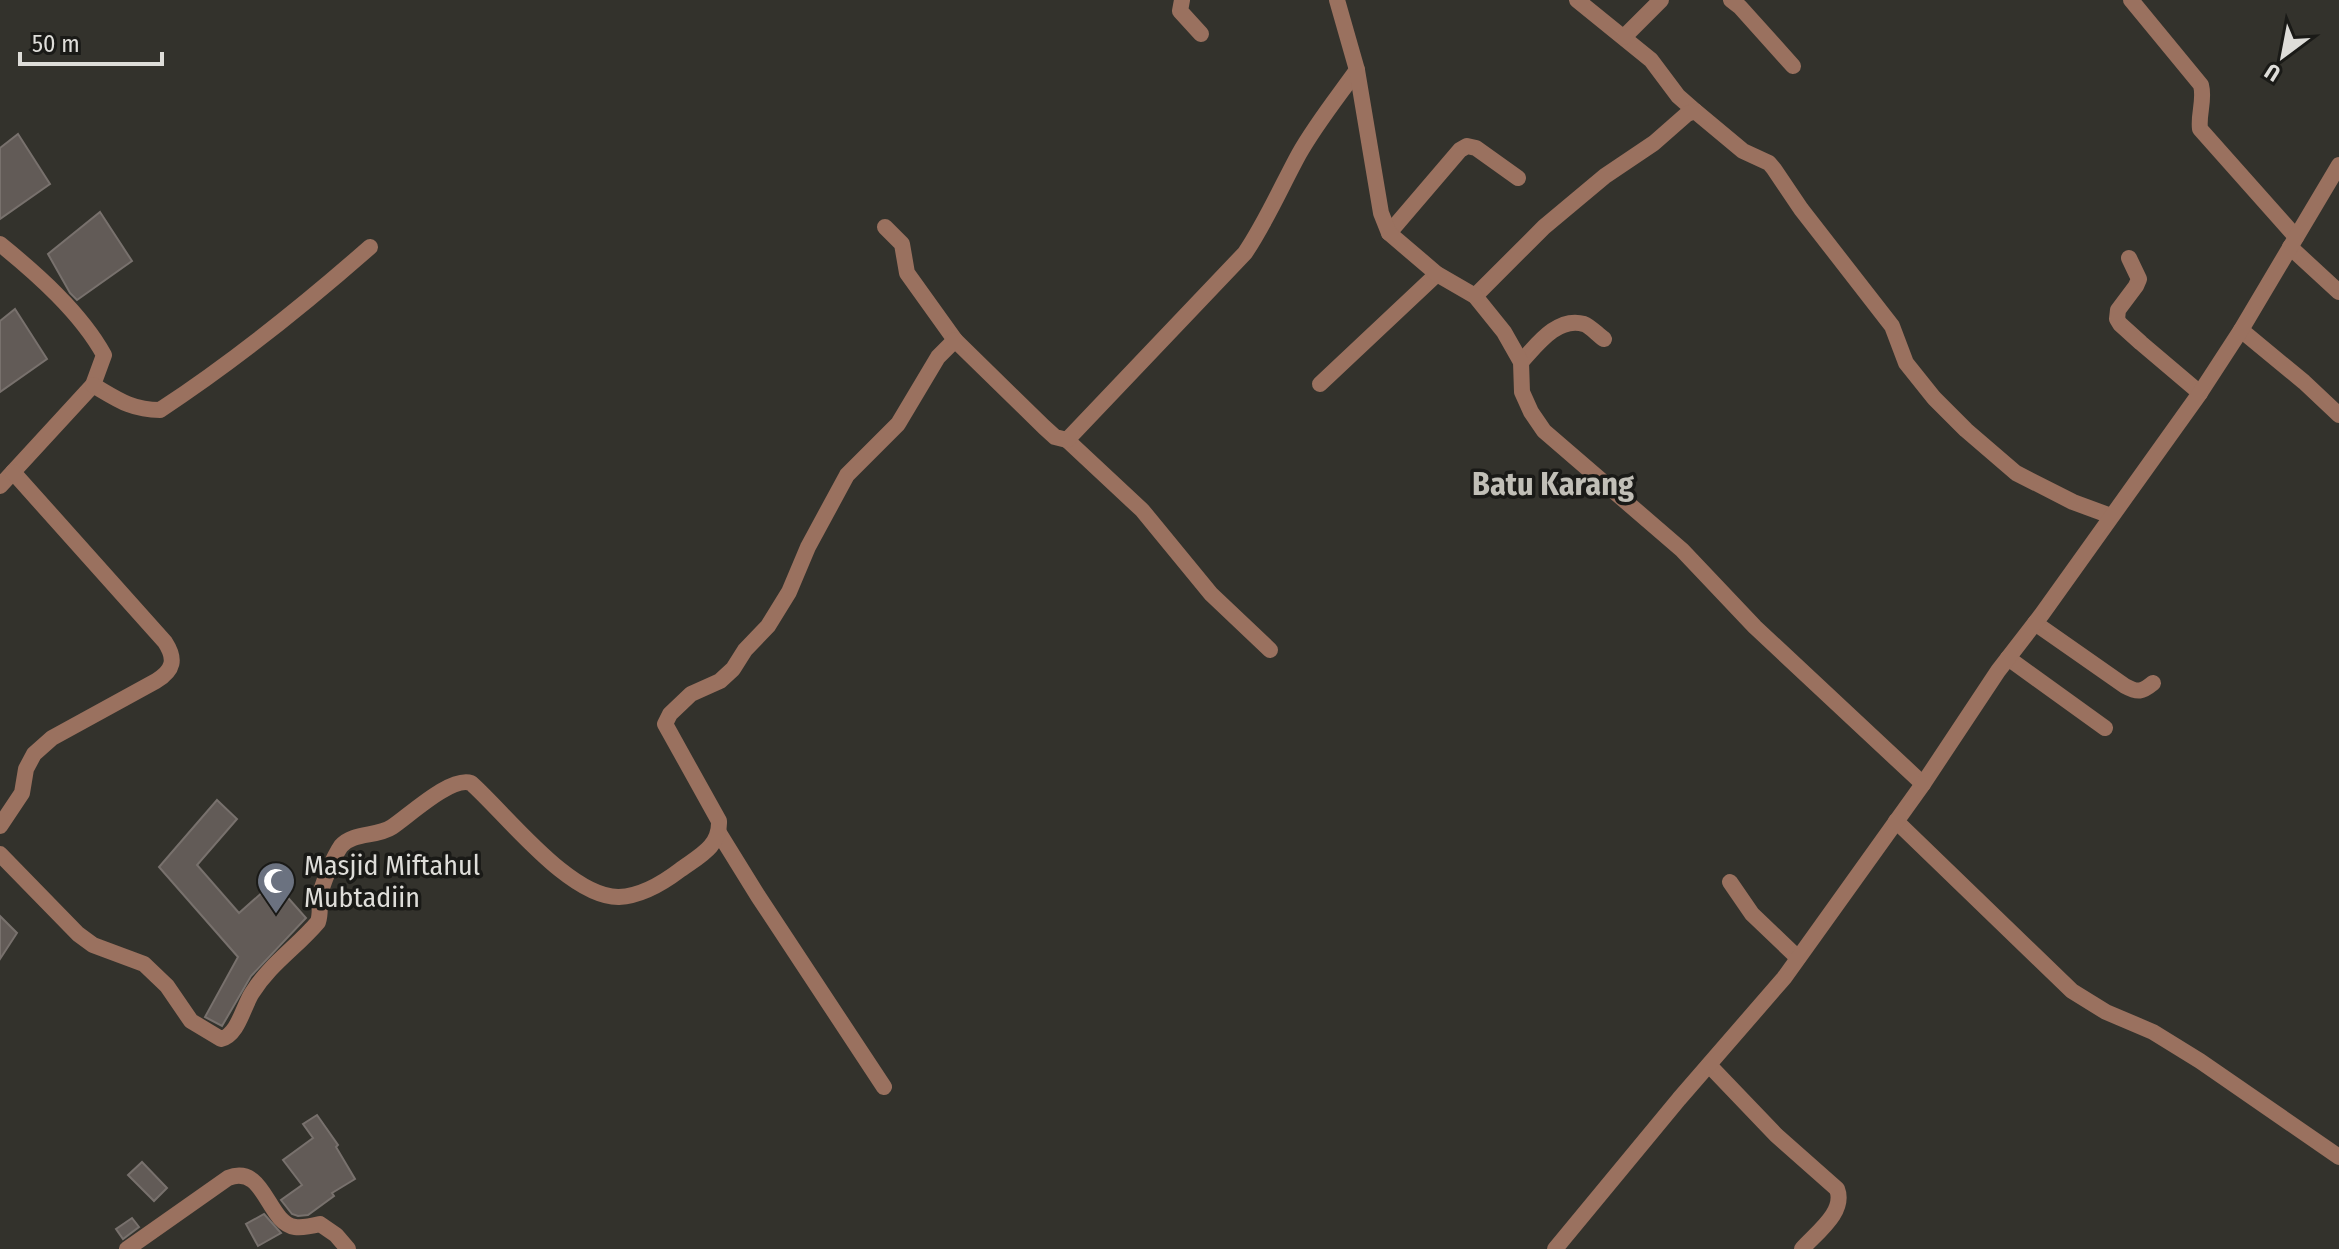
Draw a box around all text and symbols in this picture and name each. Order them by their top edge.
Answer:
scale bar [20,16,162,66]
north arrow [2243,16,2323,96]
text: 50 m [32,30,80,58]
text: U [2260,58,2285,87]
district label: Batu Karang [1472,465,1634,503]
place label: Masjid Miftahul Mubtadiin [304,849,480,914]
mosque icon: Masjid Miftahul Mubtadiin [255,860,297,915]

